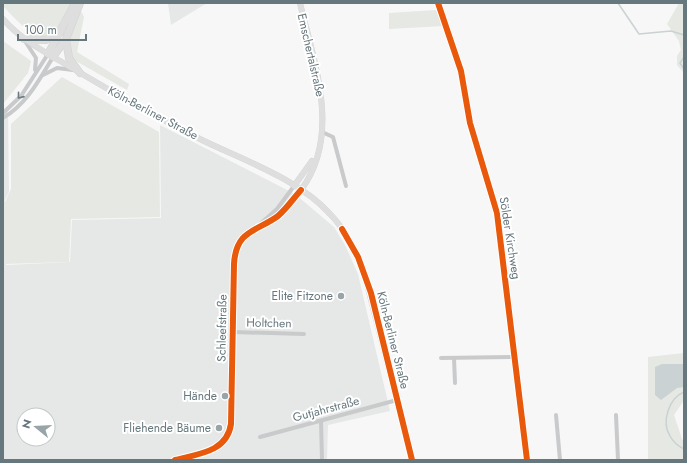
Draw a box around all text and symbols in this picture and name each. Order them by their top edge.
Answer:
street label: Emschertalstraße [293,12,329,98]
scale bar [18,16,86,42]
text: 100 m [24,21,57,39]
street label: Köln-Berliner Straße [105,82,201,144]
one-way arrow [18,92,25,99]
street label: Sölder Kirchweg [495,195,525,281]
place label: Elite Fitzone [271,287,333,305]
street label: Köln-Berliner Straße [372,289,414,391]
marker: Elite Fitzone [336,291,346,301]
street label: Schleefstraße [212,294,232,362]
street label: Holtchen [246,314,292,332]
place label: Hände [183,387,217,405]
marker: Hände [220,391,230,401]
street label: Gutjahrstraße [291,391,361,427]
north arrow [16,407,56,447]
text: N [18,417,35,431]
place label: Fliehende Bäume [123,419,211,437]
marker: Fliehende Bäume [214,423,224,433]

